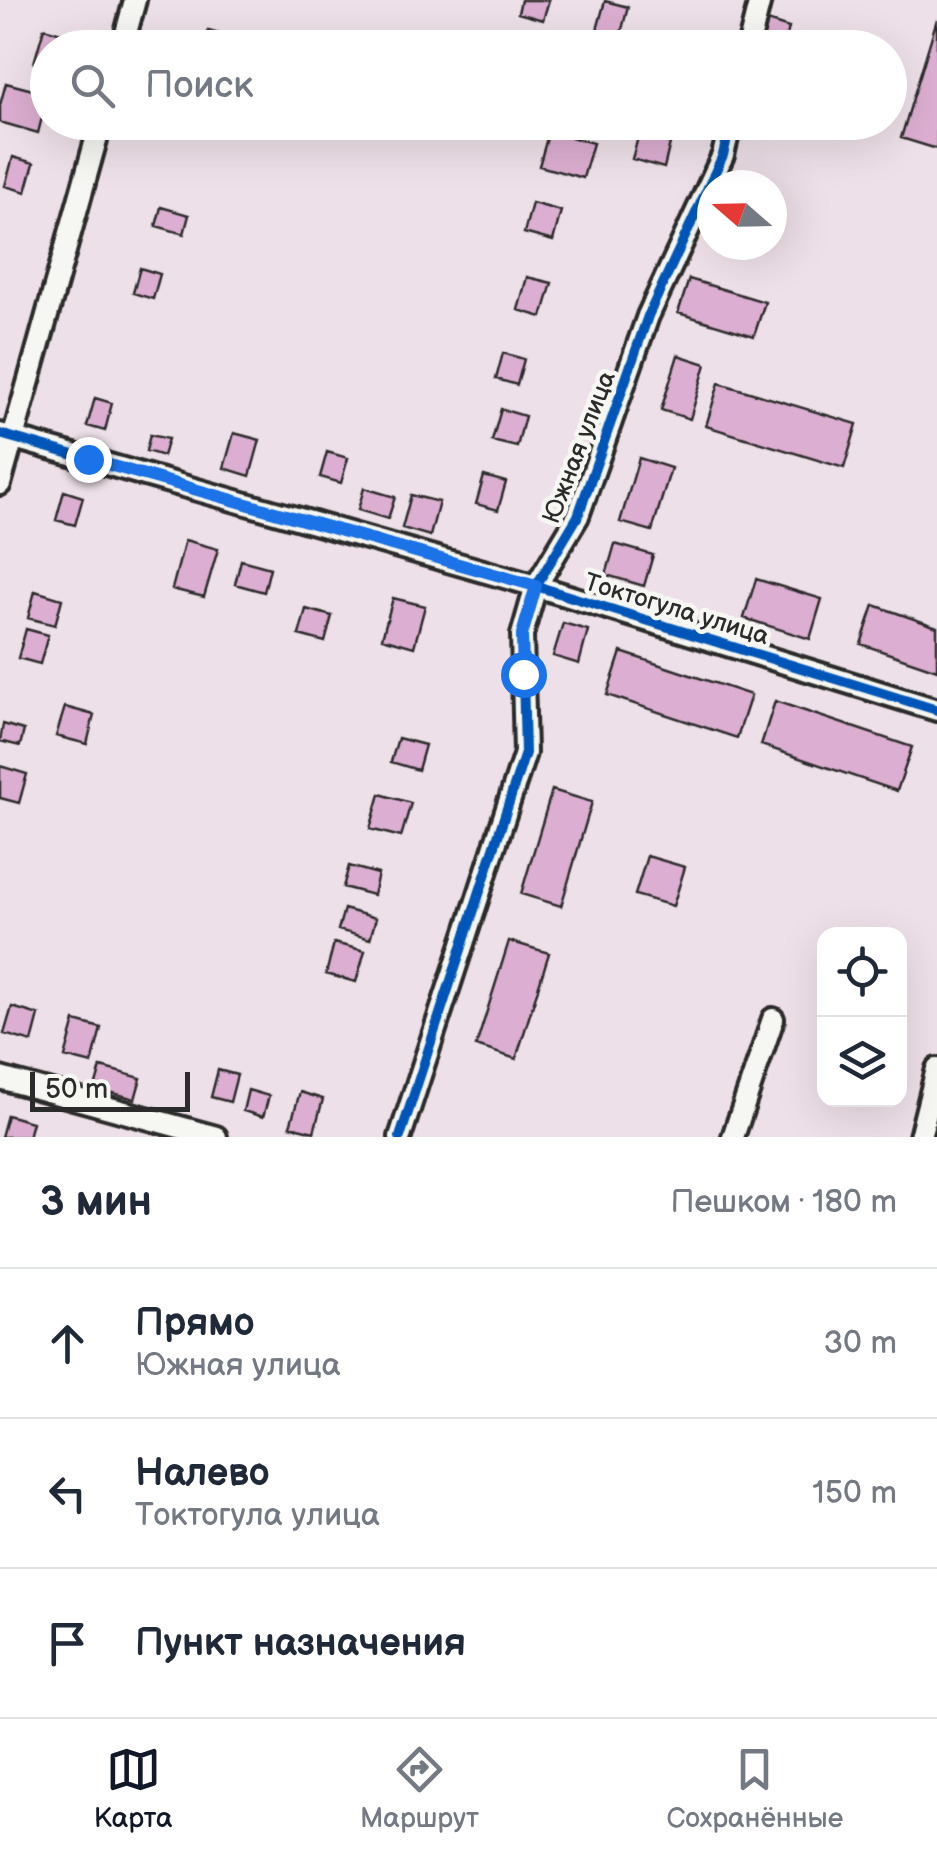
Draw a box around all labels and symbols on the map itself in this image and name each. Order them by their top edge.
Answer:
north arrow [697,170,787,260]
street label: Южная улица [536,367,623,528]
route end [66,437,112,483]
street label: Токтогула улица [581,567,773,652]
route start [501,652,547,698]
scale bar [30,1067,190,1112]

